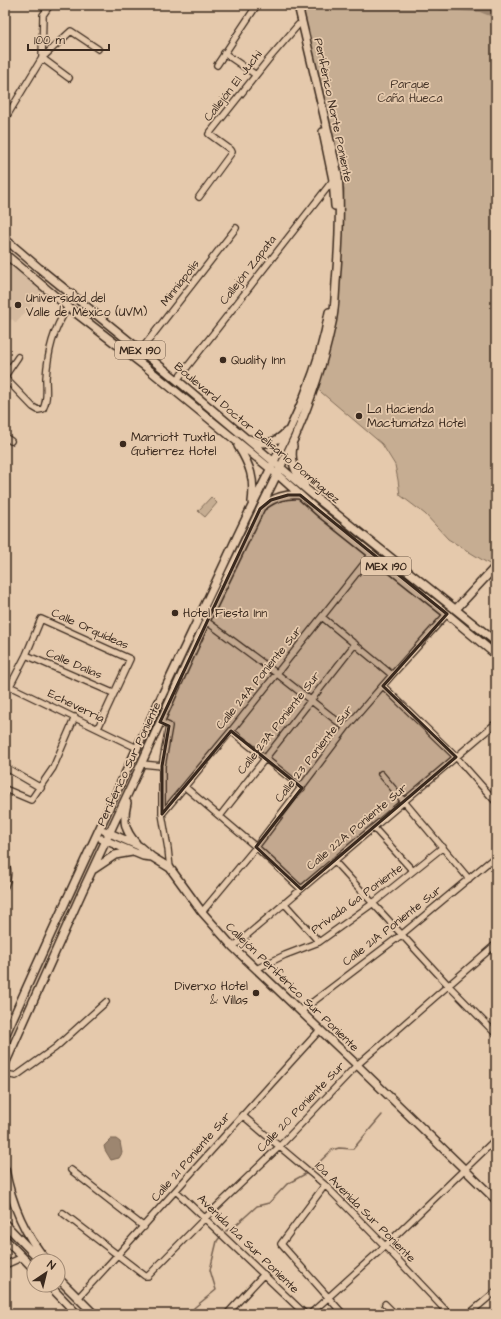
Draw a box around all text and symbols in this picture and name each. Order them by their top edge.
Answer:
scale bar [28,26,109,52]
text: 100 m [34,32,65,49]
street label: Periférico Norte Poniente [309,36,357,184]
street label: Callejón El Juchi [200,47,266,125]
park label: Parque Caña Hueca [377,76,443,107]
street label: Callejón Zapata [216,232,280,308]
street label: Minniapolis [156,256,204,310]
place label: Universidad del Valle de México (UVM) [26,290,147,321]
marker: Universidad del Valle de México (UVM) [13,300,23,310]
road number: MEX 190 [115,341,165,359]
place label: Quality Inn [231,352,286,370]
marker: Quality Inn [218,355,228,365]
street label: Boulevard Doctor Belisario Domínguez [170,358,344,508]
place label: La Hacienda Mactumatza Hotel [367,401,466,432]
marker: La Hacienda Mactumatza Hotel [354,411,364,421]
place label: Marriott Tuxtla Gutierrez Hotel [131,429,216,460]
marker: Marriott Tuxtla Gutierrez Hotel [118,439,128,449]
road number: MEX 190 [361,557,411,575]
street label: Calle Orquídeas [49,604,131,654]
place label: Hotel Fiesta Inn [183,605,267,622]
marker: Hotel Fiesta Inn [170,608,180,618]
street label: Calle 24A Poniente Sur [212,622,306,733]
street label: Calle Dalias [43,645,105,683]
street label: Calle 23A Poniente Sur [233,668,325,778]
street label: Echeverria [45,685,107,727]
street label: Periférico Sur Poniente [93,699,165,829]
street label: Calle 23 Poniente Sur [271,702,357,806]
street label: Calle 22A Poniente Sur [303,779,411,874]
street label: Privada 6a Poniente [308,860,407,938]
street label: Calle 21A Poniente Sur [339,882,446,970]
street label: Callejón Periférico Sur Poniente [221,918,363,1056]
place label: Diverxo Hotel & Villas [175,978,248,1009]
marker: Diverxo Hotel & Villas [251,988,261,998]
street label: Calle 20 Poniente Sur [253,1058,349,1156]
street label: Calle 21 Poniente Sur [147,1108,235,1206]
street label: 10a Avenida Sur Poniente [311,1158,420,1267]
street label: Avenida 12a Sur Poniente [193,1191,303,1298]
north arrow [26,1253,66,1293]
text: N [44,1257,59,1273]

